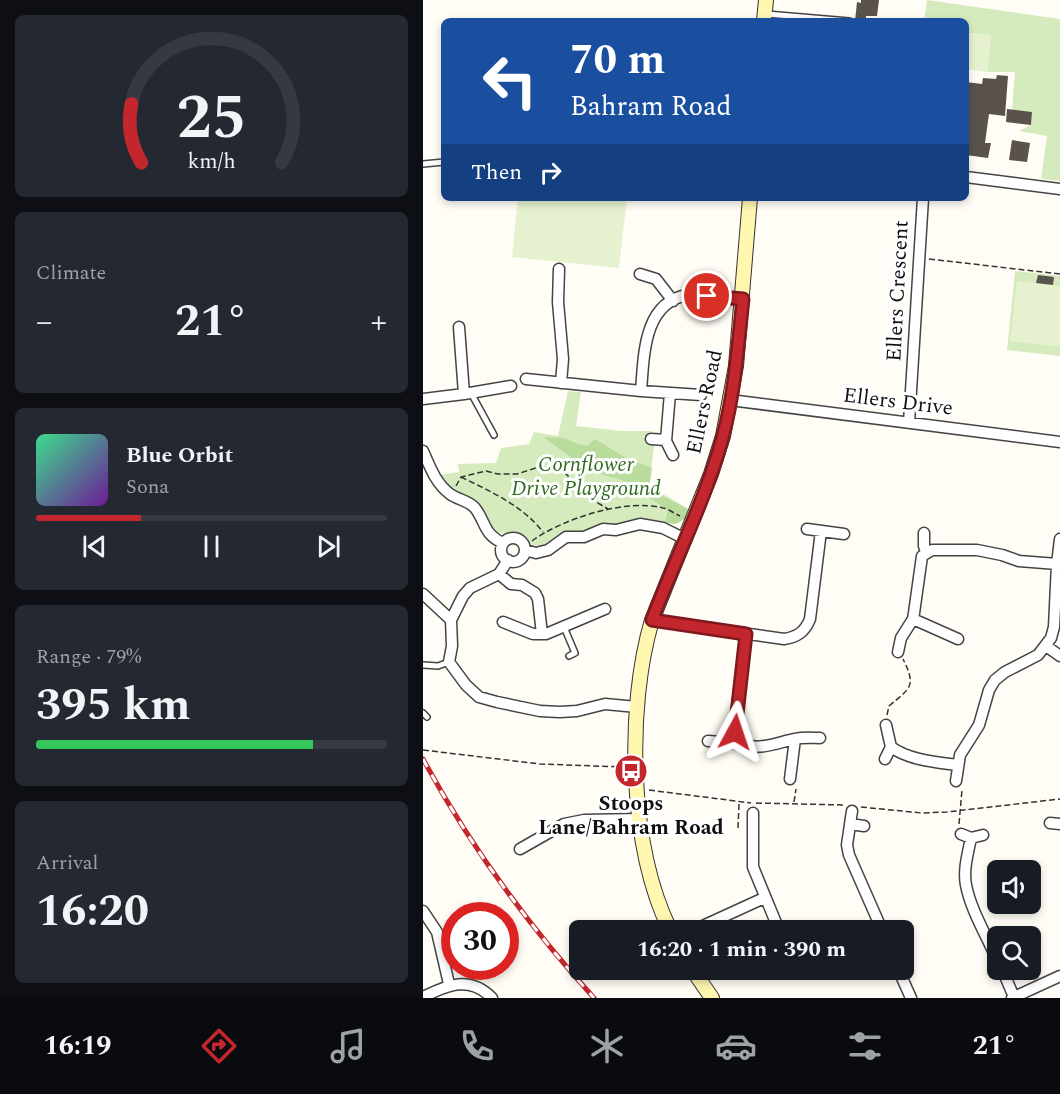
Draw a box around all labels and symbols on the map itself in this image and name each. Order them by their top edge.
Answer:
street label: Ellers Crescent [878,219,918,363]
pin [681,270,732,321]
street label: Ellers Road [678,347,732,457]
street label: Ellers Drive [841,379,955,425]
park label: Cornflower Drive Playground [511,449,661,505]
position arrow [703,700,767,764]
bus stop icon: Stoops Lane/Bahram Road [613,753,649,789]
place label: Stoops Lane/Bahram Road [538,788,724,844]
speed limit sign: 30 [441,902,519,980]

